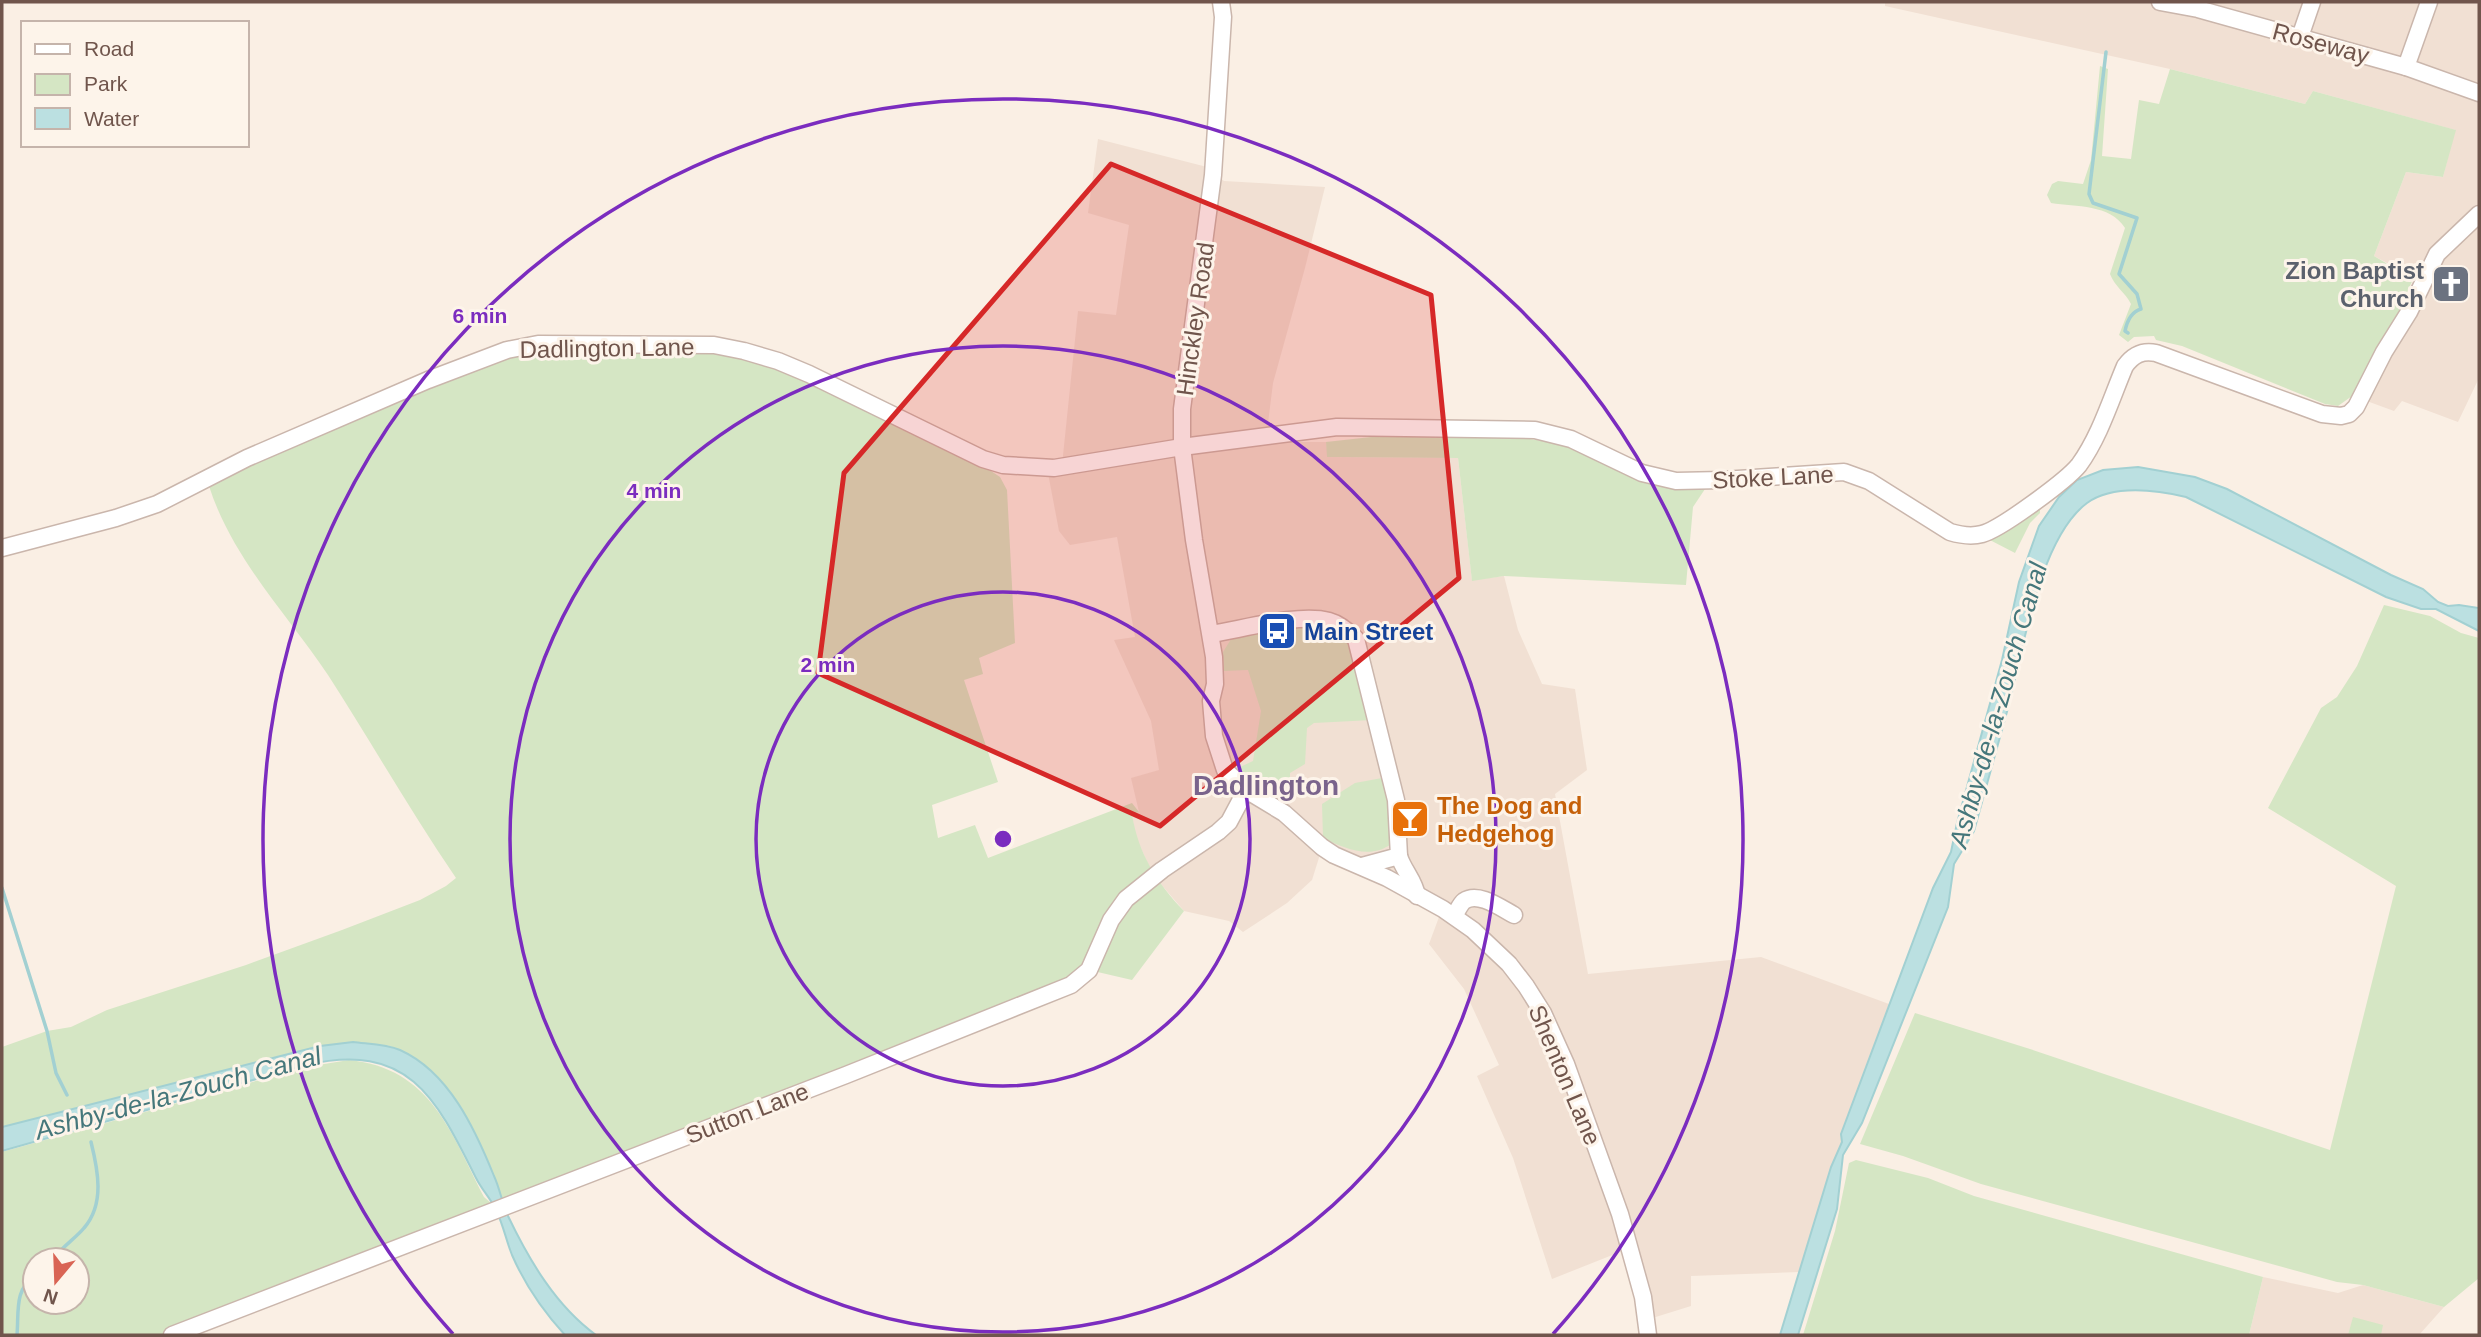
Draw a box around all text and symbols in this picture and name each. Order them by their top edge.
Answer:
street label: Roseway [2270,17,2372,69]
legend [21,21,248,147]
text: Road [84,37,134,60]
text: Park [84,72,128,95]
text: Water [84,107,139,130]
street label: Hinckley Road [1171,241,1219,397]
place label: Zion Baptist Church [2285,257,2424,312]
church icon: Zion Baptist Church [2430,263,2472,305]
text: 6 min [453,304,507,327]
street label: Dadlington Lane [519,333,695,363]
street label: Stoke Lane [1712,460,1834,494]
text: 4 min [627,479,681,502]
water label: Ashby-de-la-Zouch Canal [1942,558,2053,853]
bus stop icon: Main Street [1256,610,1298,652]
place label: Main Street [1304,618,1433,645]
text: 2 min [801,653,855,676]
district label: Dadlington [1193,770,1339,801]
place label: The Dog and Hedgehog [1437,792,1582,847]
bar icon: The Dog and Hedgehog [1389,798,1431,840]
centre of rings [991,827,1015,851]
street label: Shenton Lane [1523,1001,1607,1149]
water label: Ashby-de-la-Zouch Canal [30,1040,325,1146]
street label: Sutton Lane [682,1077,812,1149]
north arrow [21,1246,91,1316]
text: N [41,1284,61,1309]

